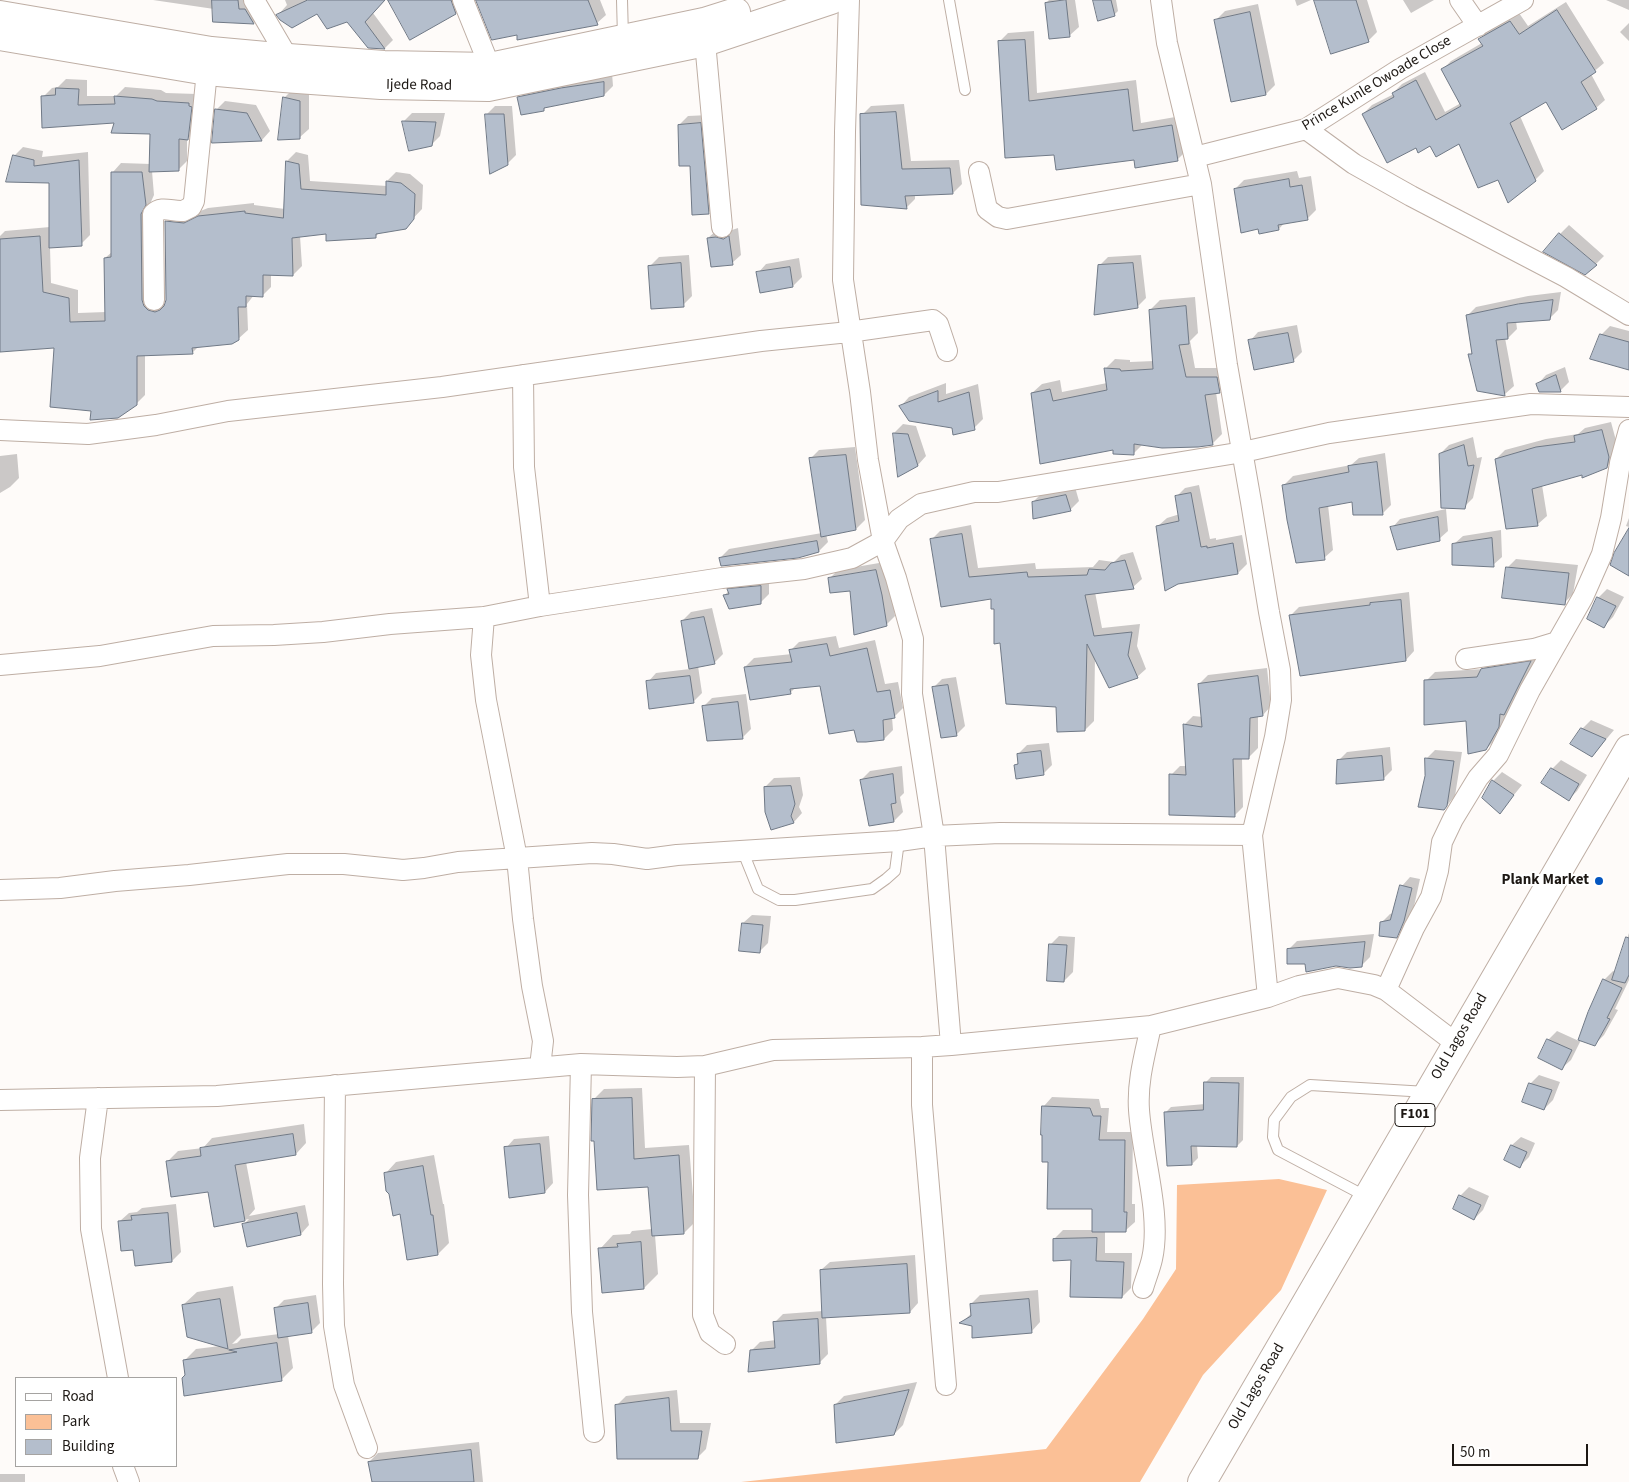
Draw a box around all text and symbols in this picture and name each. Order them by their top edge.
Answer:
street label: Prince Kunle Owoade Close [1299,32,1455,136]
street label: Ijede Road [386,76,452,96]
place label: Plank Market [1502,872,1589,890]
marker: Plank Market [1593,875,1605,887]
street label: Old Lagos Road [1428,991,1492,1083]
road number: F101 [1395,1104,1435,1126]
street label: Old Lagos Road [1225,1341,1289,1433]
legend [15,1377,178,1467]
text: Road [62,1386,94,1407]
text: Park [62,1411,90,1432]
scale bar [1454,1434,1590,1466]
text: Building [62,1436,114,1457]
text: 50 m [1460,1442,1490,1463]

